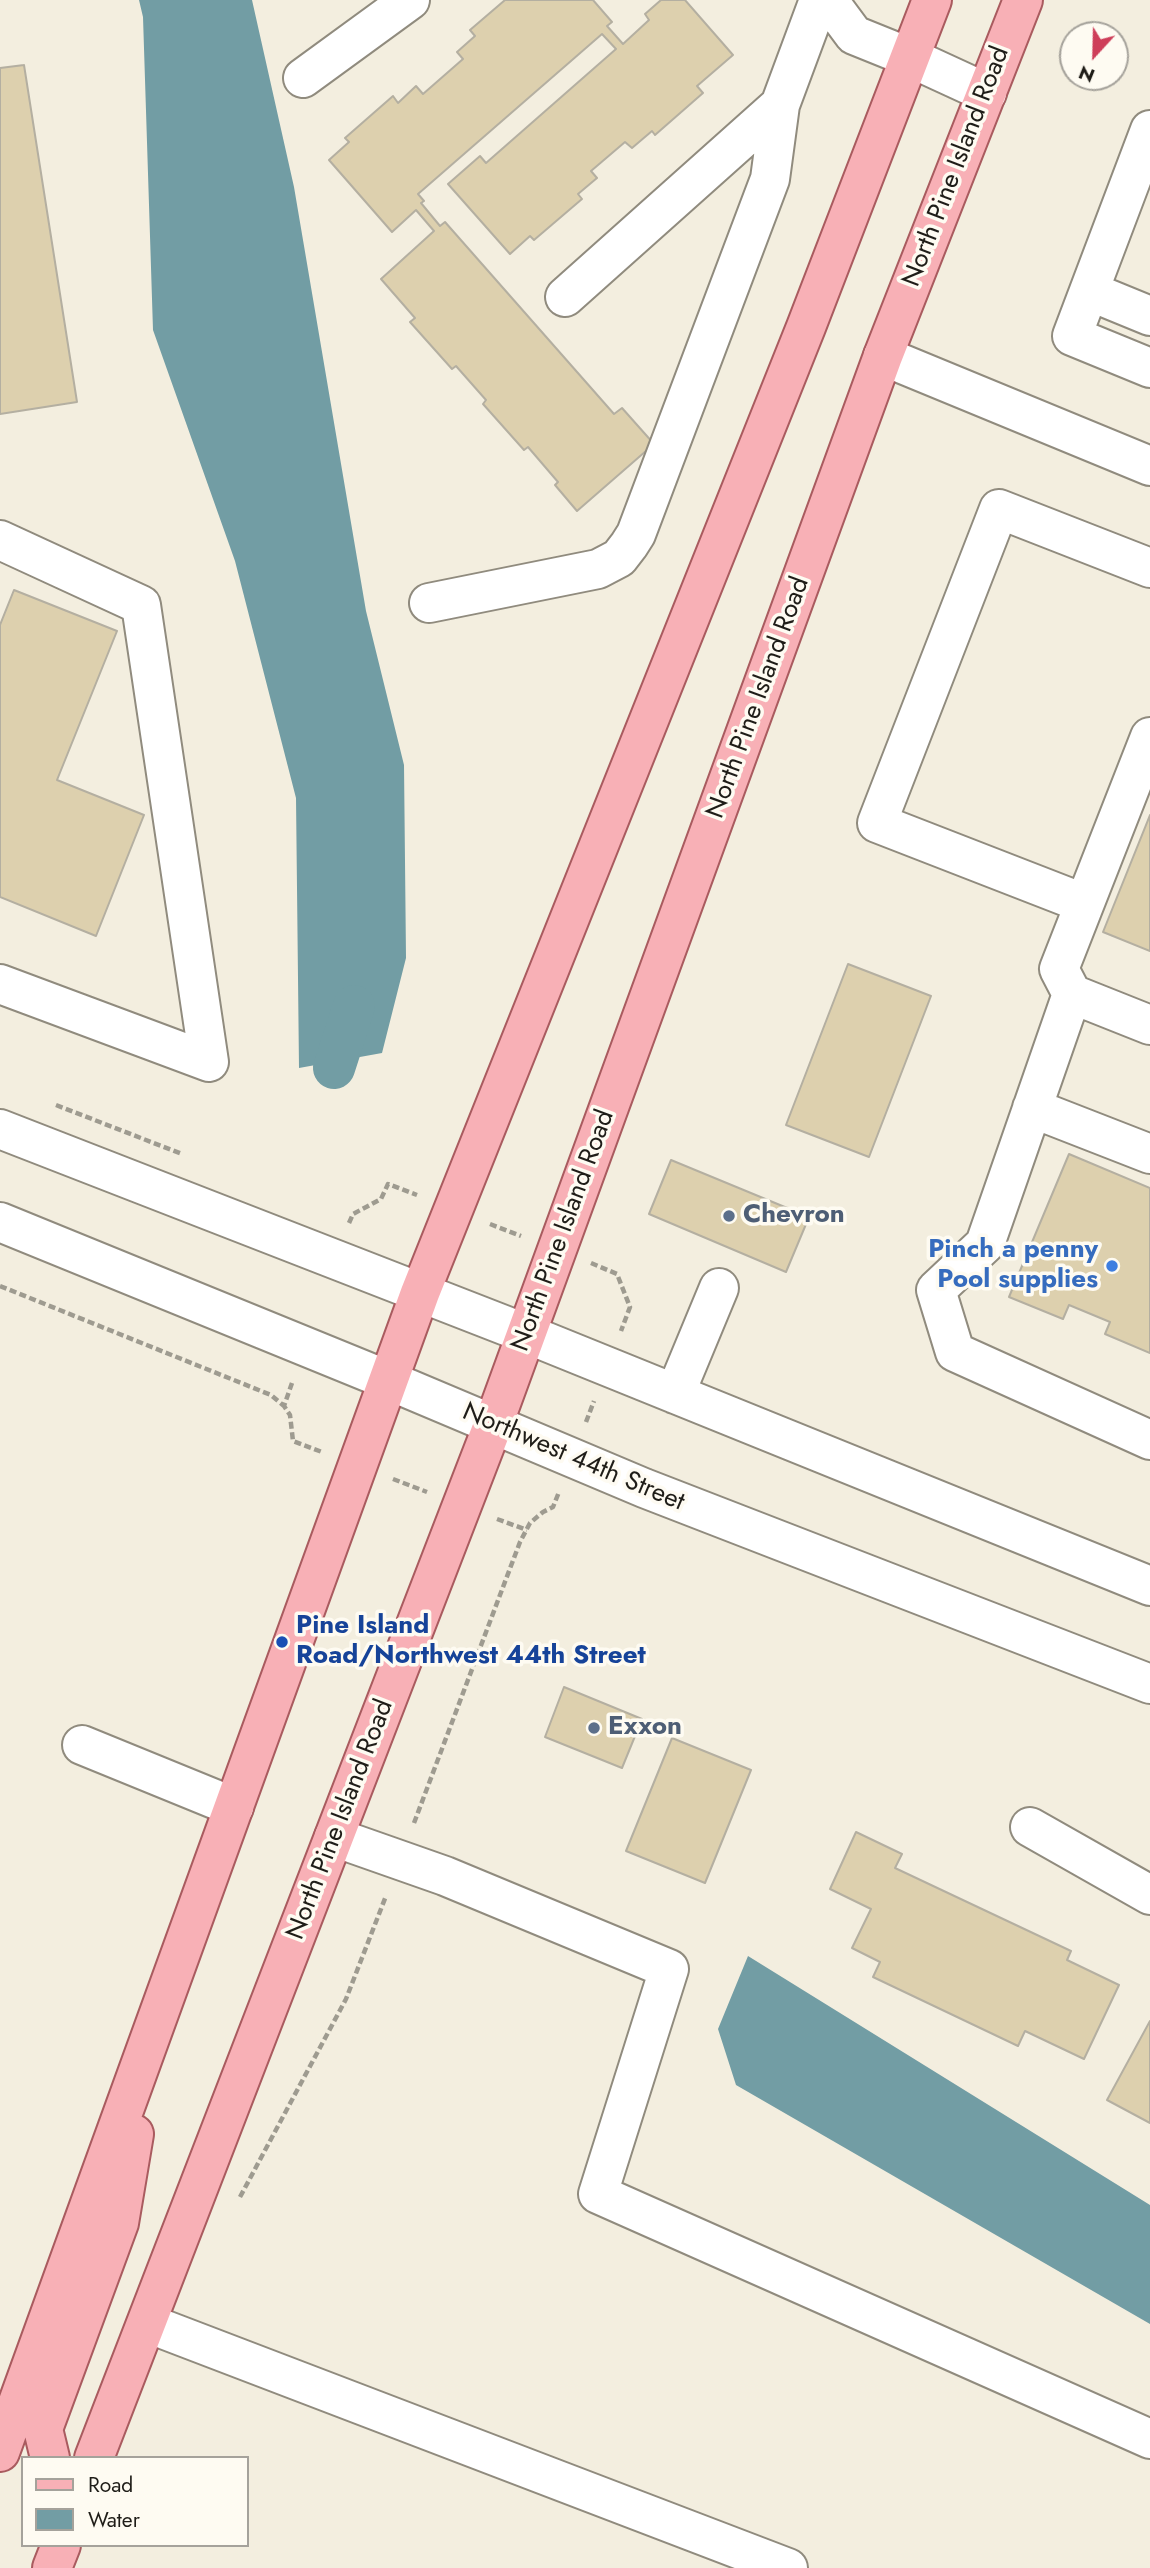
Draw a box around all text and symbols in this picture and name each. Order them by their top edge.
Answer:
north arrow [1059,21,1129,91]
street label: North Pine Island Road [897,43,1017,291]
text: N [1075,59,1099,89]
street label: North Pine Island Road [701,573,817,823]
street label: North Pine Island Road [506,1106,622,1356]
place label: Chevron [743,1200,845,1232]
marker: Chevron [721,1208,737,1224]
place label: Pinch a penny Pool supplies [928,1235,1098,1296]
marker: Pinch a penny Pool supplies [1104,1258,1120,1274]
street label: Northwest 44th Street [457,1397,689,1519]
place label: Pine Island Road/Northwest 44th Street [296,1611,646,1672]
marker: Pine Island Road/Northwest 44th Street [274,1634,290,1650]
street label: North Pine Island Road [281,1696,401,1944]
place label: Exxon [608,1712,682,1744]
marker: Exxon [586,1720,602,1736]
legend [21,2456,248,2547]
text: Road [88,2470,133,2500]
text: Water [88,2505,140,2535]

